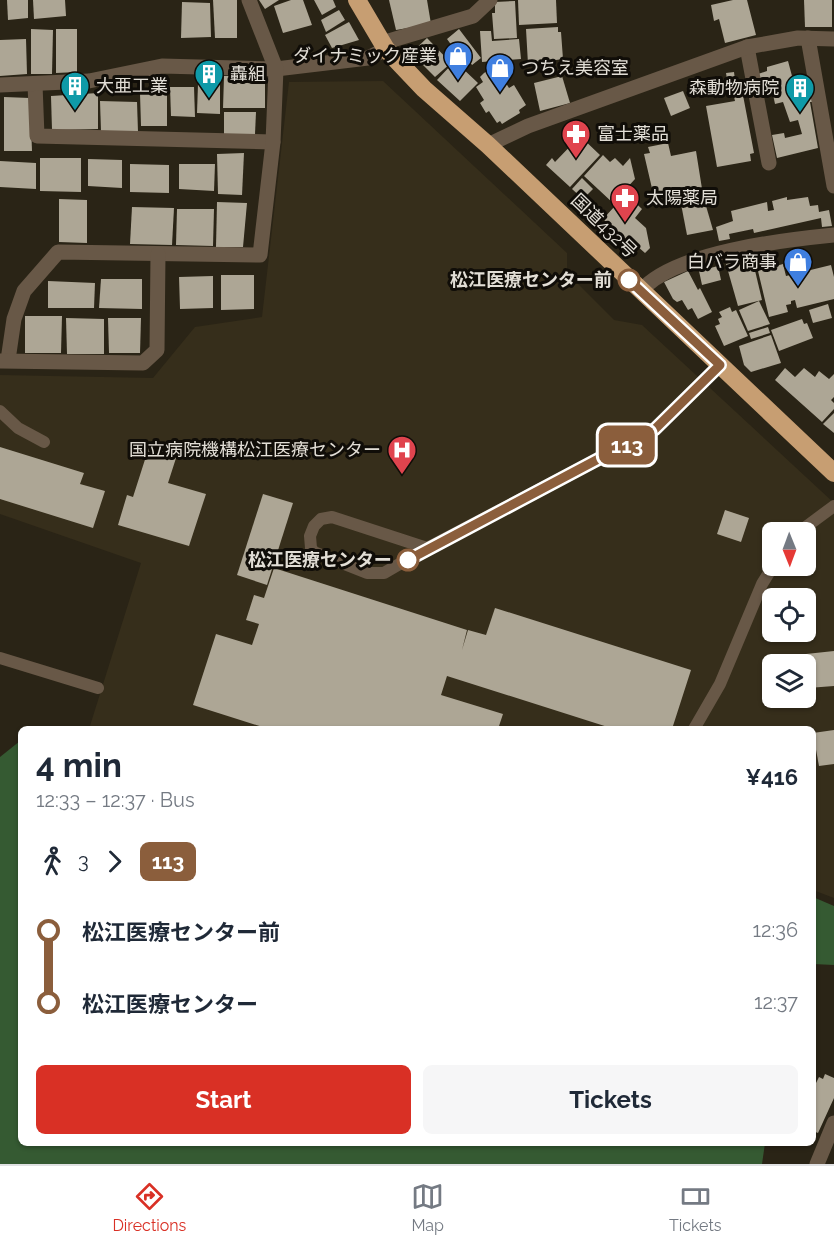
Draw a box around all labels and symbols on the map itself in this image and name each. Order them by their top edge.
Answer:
shop icon: ダイナミック産業 [442,40,474,82]
place label: ダイナミック産業 [293,45,437,66]
shop icon: つちえ美容室 [484,52,516,94]
place label: つちえ美容室 [521,57,629,78]
building icon: 轟組 [193,58,225,100]
place label: 轟組 [230,63,266,84]
building icon: 大亜工業 [59,70,91,112]
building icon: 森動物病院 [784,72,816,114]
place label: 大亜工業 [96,75,168,96]
place label: 森動物病院 [689,77,779,98]
pharmacy icon: 富士薬品 [560,118,592,160]
place label: 富士薬品 [597,123,669,144]
pharmacy icon: 太陽薬局 [609,182,641,224]
place label: 太陽薬局 [646,187,718,208]
street label: 国道432号 [567,189,641,262]
shop icon: 白バラ商事 [782,246,814,288]
place label: 白バラ商事 [687,251,777,272]
place label: 松江医療センター前 [450,269,612,290]
marker: 松江医療センター前 [618,269,640,291]
line badge: 113 [592,426,662,464]
hospital icon: 国立病院機構松江医療センター [386,434,418,476]
place label: 国立病院機構松江医療センター [129,439,381,460]
north arrow [762,522,816,576]
place label: 松江医療センター [248,549,392,570]
marker: 松江医療センター [397,549,419,571]

